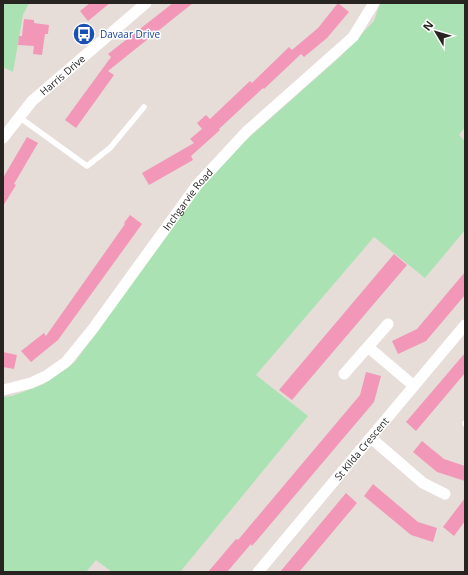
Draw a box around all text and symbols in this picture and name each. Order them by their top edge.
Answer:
north arrow [416,12,456,52]
text: N [419,17,436,34]
bus stop icon: Davaar Drive [71,21,97,47]
place label: Davaar Drive [100,27,160,41]
street label: Harris Drive [37,51,88,98]
street label: Inchgarvie Road [159,165,216,233]
street label: St Kilda Crescent [331,414,392,483]

